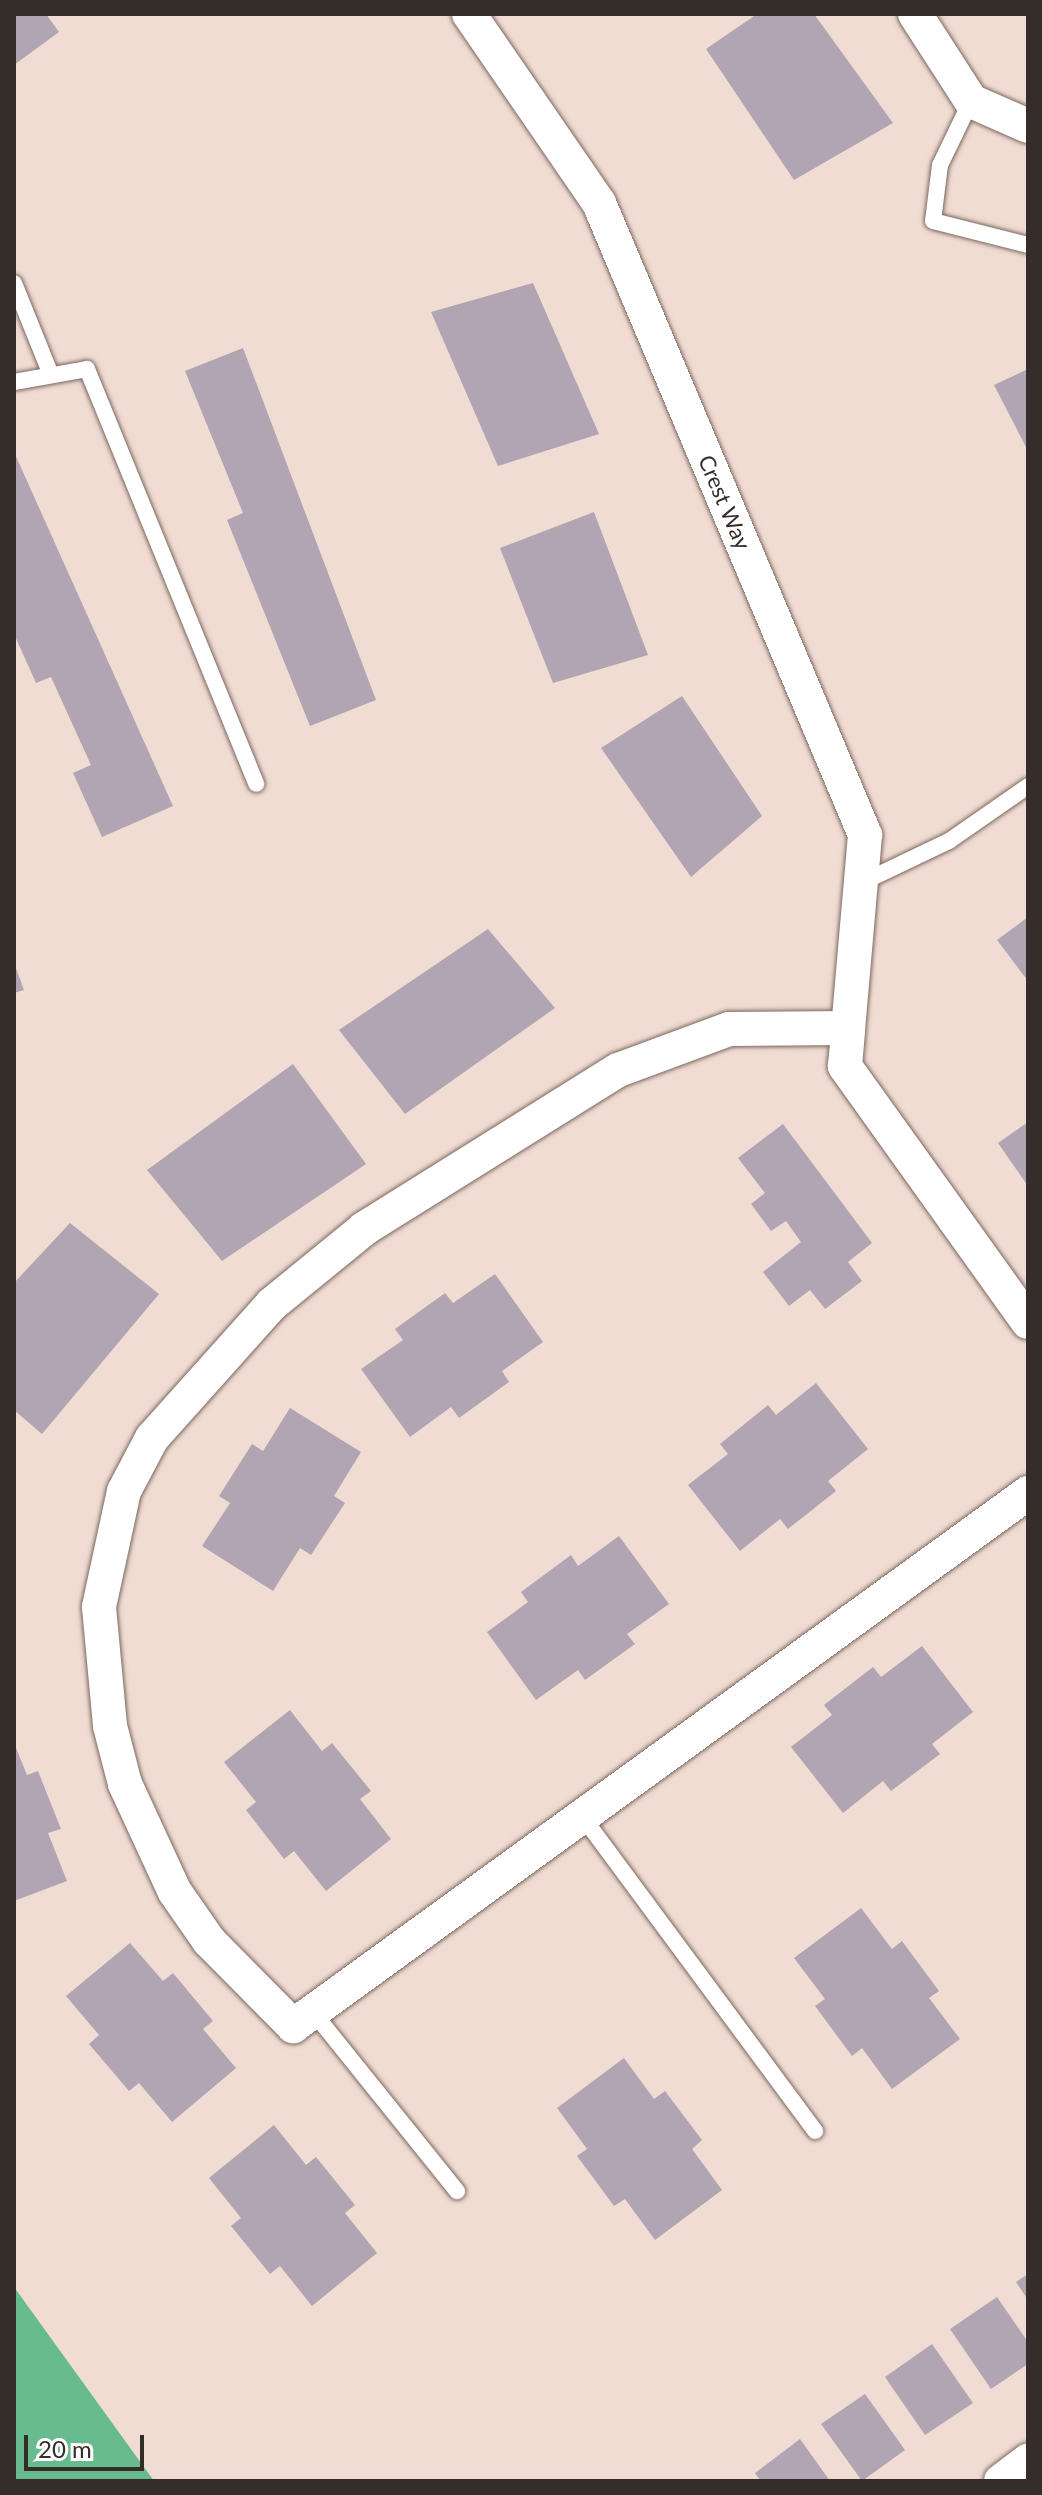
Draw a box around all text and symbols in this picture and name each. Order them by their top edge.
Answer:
street label: Crest Way [693,451,757,553]
scale bar [28,2419,148,2469]
text: 20 m [38,2434,92,2463]

